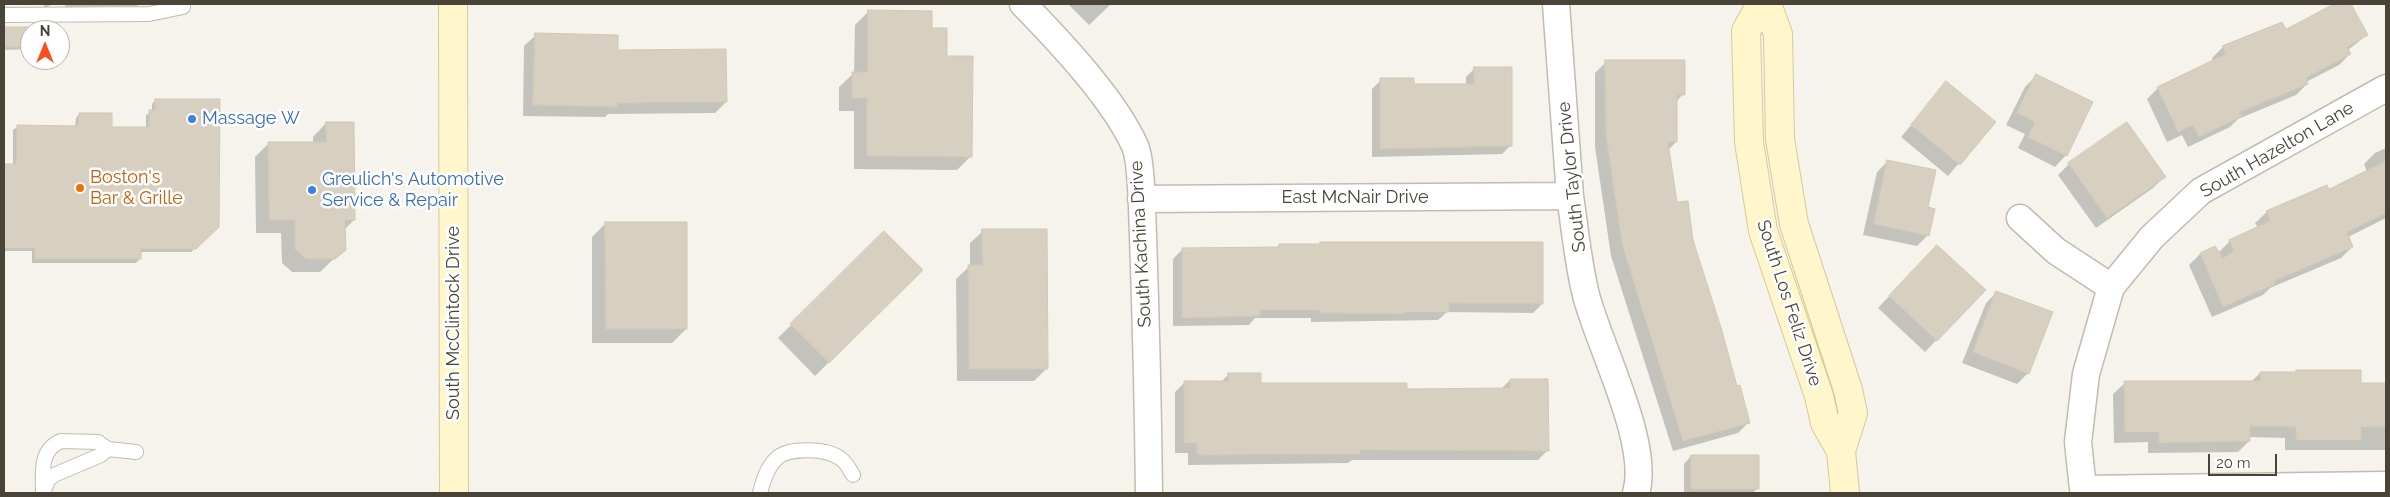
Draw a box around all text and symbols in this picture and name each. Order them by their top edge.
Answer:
north arrow [20,20,70,70]
text: N [40,23,50,39]
street label: South Hazelton Lane [2196,97,2358,203]
street label: South Taylor Drive [1553,101,1591,253]
place label: Massage W [202,108,300,130]
marker: Massage W [186,113,198,125]
street label: South Kachina Drive [1126,160,1156,328]
place label: Boston's Bar & Grille [90,167,183,210]
place label: Greulich's Automotive Service & Repair [322,169,504,212]
marker: Boston's Bar & Grille [74,182,86,194]
marker: Greulich's Automotive Service & Repair [306,184,318,196]
street label: East McNair Drive [1282,187,1428,209]
street label: South Los Feliz Drive [1752,217,1826,389]
street label: South McClintock Drive [443,226,465,420]
scale bar [2210,444,2279,476]
text: 20 m [2216,454,2251,472]

